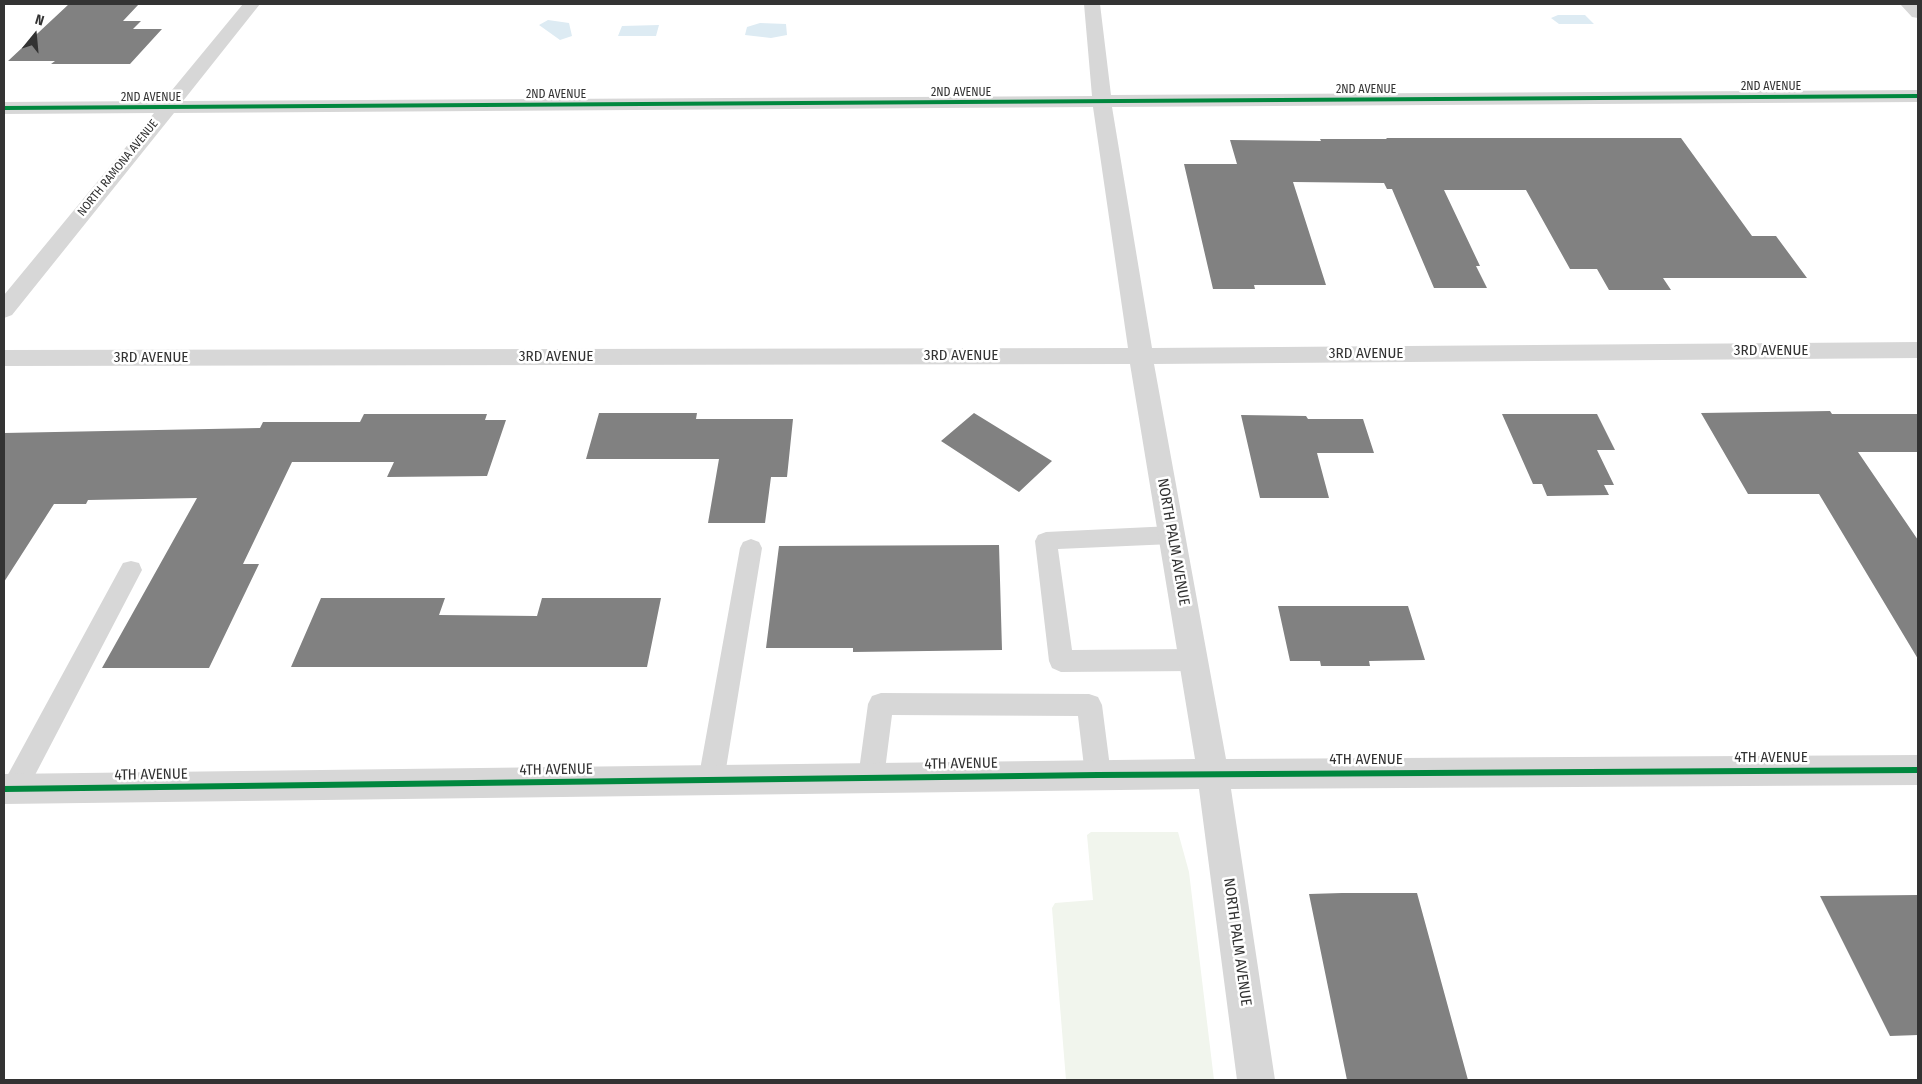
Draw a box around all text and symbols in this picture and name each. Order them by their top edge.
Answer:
north arrow [10,10,60,60]
text: N [33,11,46,30]
street label: 2ND AVENUE [1741,80,1801,94]
street label: 2ND AVENUE [1336,83,1396,97]
street label: 2ND AVENUE [931,86,991,100]
street label: 2ND AVENUE [526,88,586,102]
street label: 2ND AVENUE [121,91,181,105]
street label: NORTH RAMONA AVENUE [75,117,161,219]
street label: 3RD AVENUE [1734,342,1808,360]
street label: 3RD AVENUE [1329,345,1403,363]
street label: 3RD AVENUE [924,347,998,365]
street label: 3RD AVENUE [519,348,593,366]
street label: 3RD AVENUE [114,349,188,367]
street label: NORTH PALM AVENUE [1153,477,1193,607]
street label: 4TH AVENUE [1734,749,1808,767]
street label: 4TH AVENUE [1329,751,1403,769]
street label: 4TH AVENUE [924,754,998,774]
street label: 4TH AVENUE [519,760,593,780]
street label: 4TH AVENUE [114,765,188,785]
street label: NORTH PALM AVENUE [1219,877,1255,1007]

